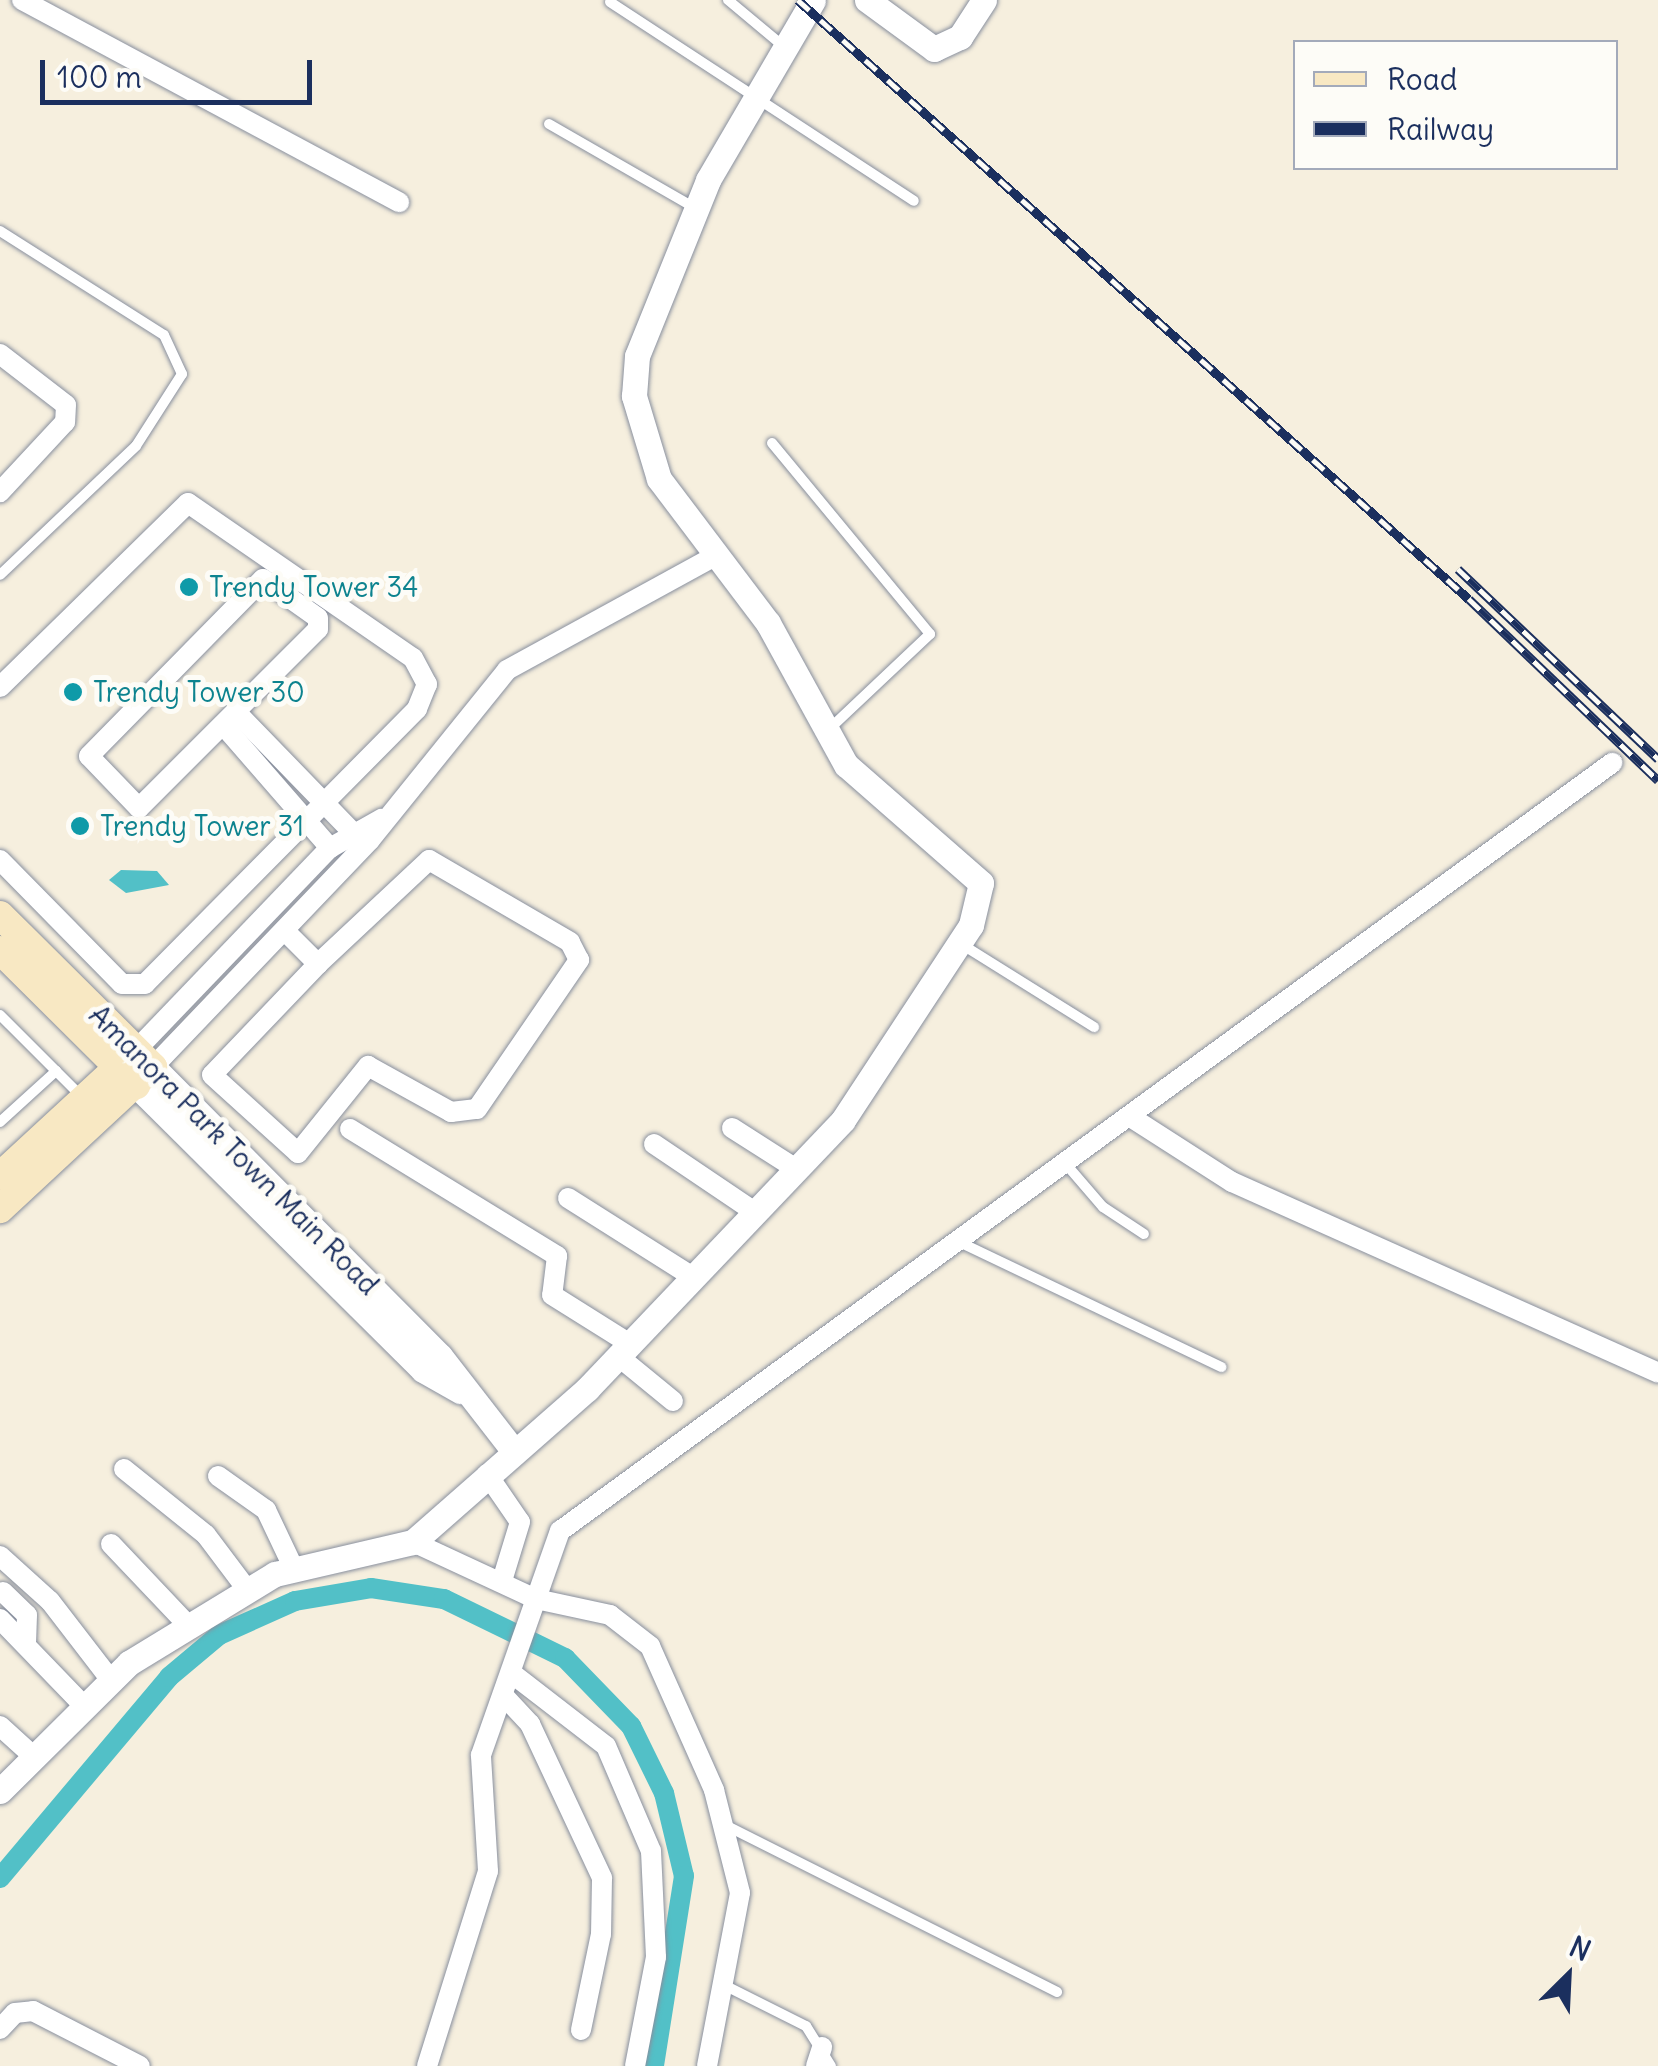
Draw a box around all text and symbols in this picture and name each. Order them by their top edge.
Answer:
scale bar [45,40,318,102]
legend [1293,40,1618,170]
text: 100 m [57,58,142,96]
text: Road [1387,60,1457,98]
text: Railway [1387,110,1494,148]
place label: Trendy Tower 34 [209,570,418,604]
marker: Trendy Tower 34 [178,576,200,598]
place label: Trendy Tower 30 [93,675,305,709]
marker: Trendy Tower 30 [62,681,84,703]
place label: Trendy Tower 31 [100,809,304,843]
marker: Trendy Tower 31 [69,815,91,837]
street label: Amanora Park Town Main Road [82,998,386,1302]
north arrow [1518,1926,1618,2026]
text: N [1564,1928,1596,1969]

